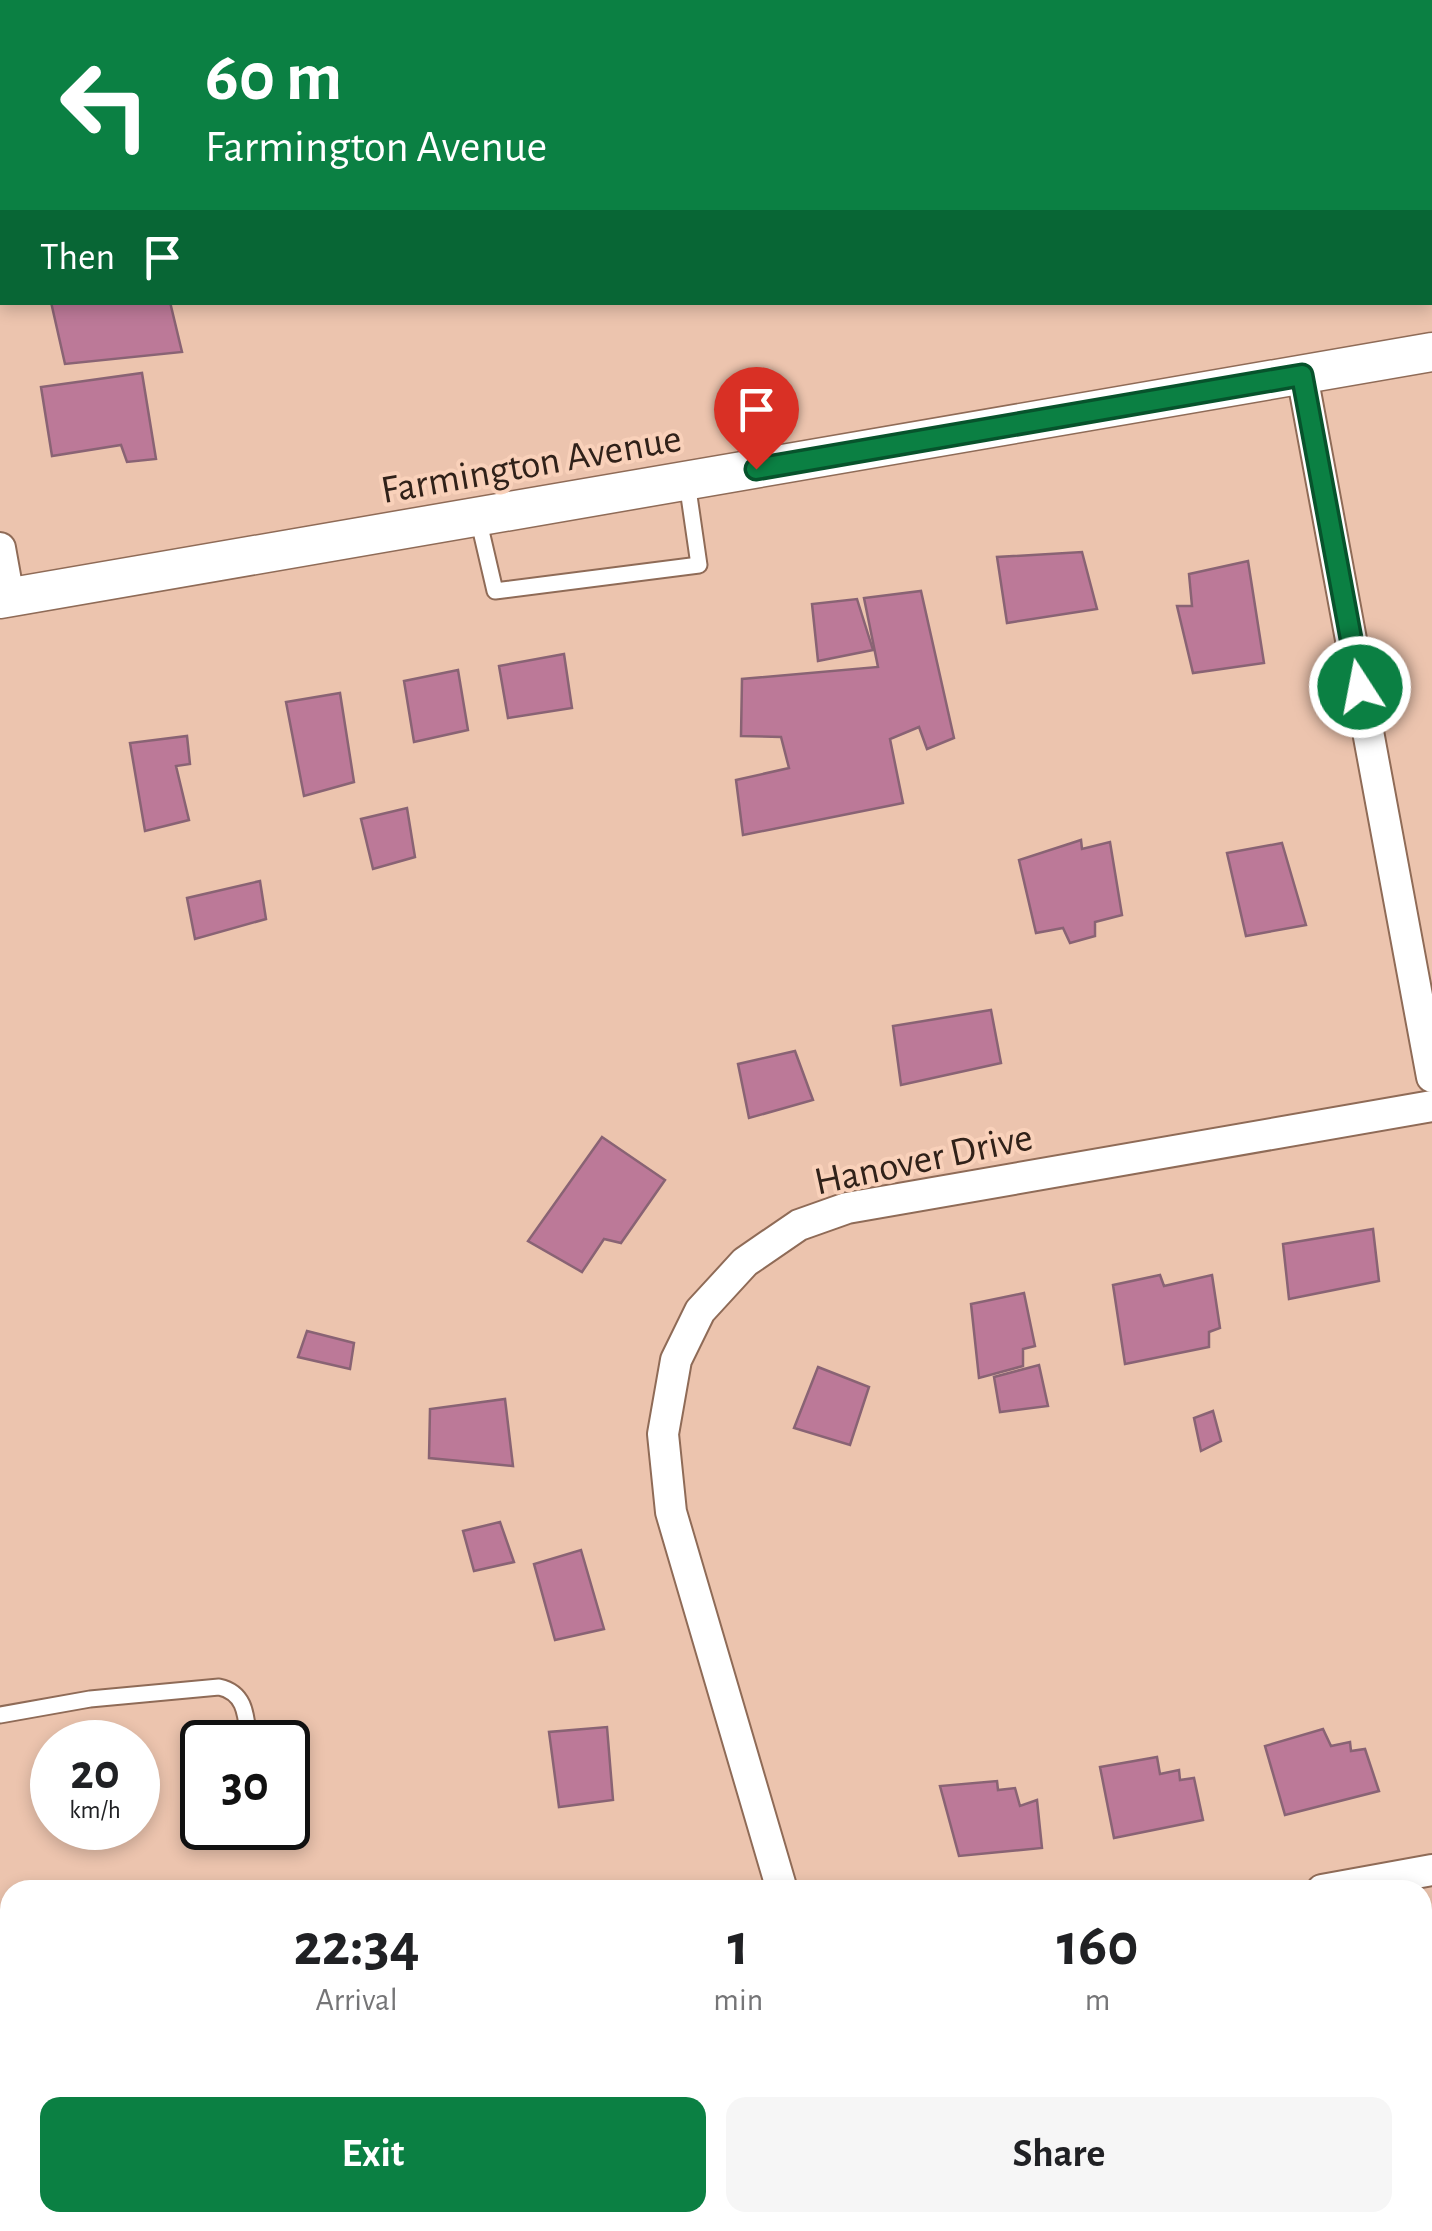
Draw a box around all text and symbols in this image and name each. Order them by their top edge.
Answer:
icon: left [40,40,170,170]
text: 60 m [205,43,342,113]
text: Farmington Avenue [205,125,547,170]
icon: arrive [135,230,190,285]
text: Then [40,239,115,277]
pin [714,367,799,470]
icon: arrive [729,382,784,437]
street label: Farmington Avenue [378,419,685,511]
position arrow [1308,635,1412,739]
street label: Hanover Drive [811,1117,1036,1203]
speed limit sign: 30 [180,1720,310,1850]
text: 20 [70,1748,120,1798]
text: km/h [69,1798,121,1823]
text: 22:34 [293,1916,420,1976]
text: 1 [727,1916,749,1976]
text: 160 [1057,1916,1138,1976]
text: Arrival [316,1984,398,2016]
text: min [713,1984,763,2016]
text: m [1085,1984,1110,2016]
button: Exit [40,2097,706,2212]
button: Share [726,2097,1392,2212]

